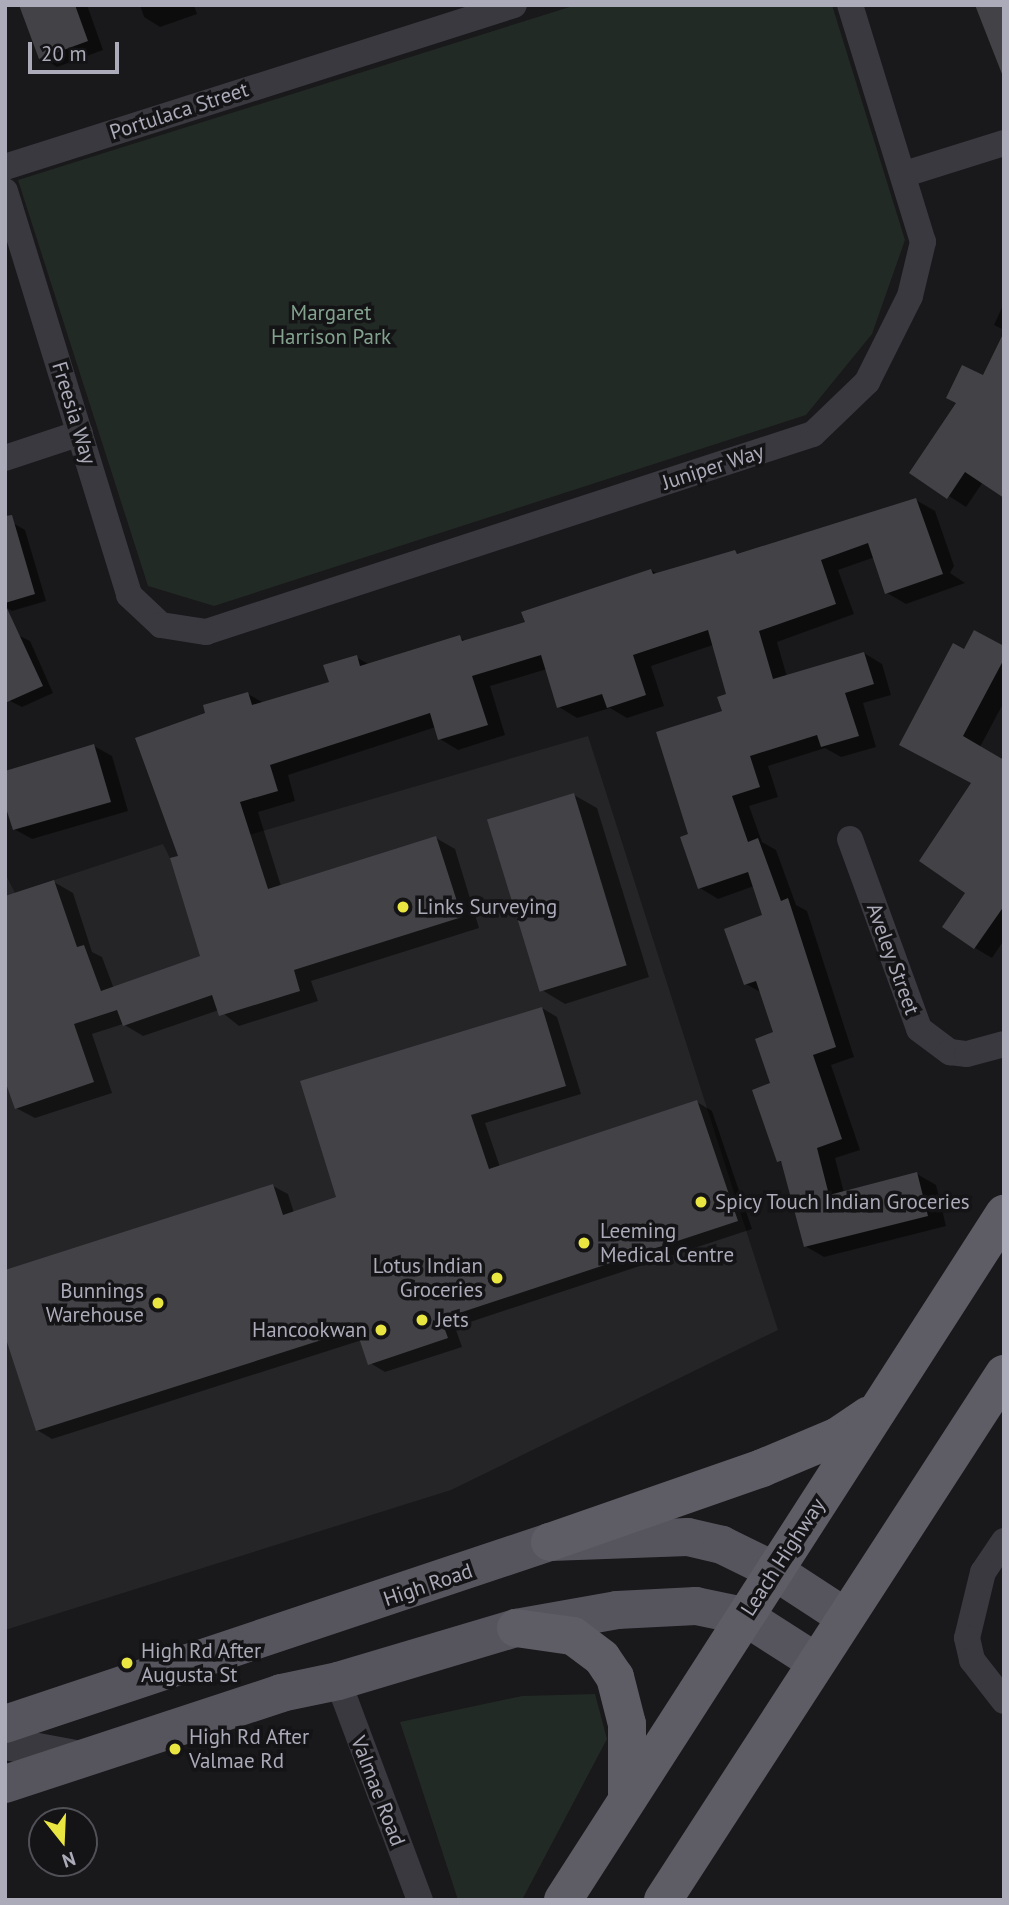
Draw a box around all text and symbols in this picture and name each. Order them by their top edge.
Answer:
scale bar [32,28,122,72]
text: 20 m [41,40,87,67]
street label: Portulaca Street [107,77,251,145]
park label: Margaret Harrison Park [271,300,391,350]
street label: Freesia Way [46,358,102,468]
street label: Juniper Way [659,439,767,495]
place label: Links Surveying [417,894,557,920]
marker: Links Surveying [395,899,411,915]
street label: Aveley Street [861,899,925,1019]
place label: Spicy Touch Indian Groceries [715,1189,971,1215]
marker: Spicy Touch Indian Groceries [693,1194,709,1210]
place label: Leeming Medical Centre [600,1218,734,1268]
marker: Leeming Medical Centre [574,1233,594,1253]
place label: Lotus Indian Groceries [373,1253,483,1303]
marker: Lotus Indian Groceries [489,1270,505,1286]
place label: Bunnings Warehouse [46,1278,144,1328]
marker: Bunnings Warehouse [150,1295,166,1311]
place label: Jets [436,1307,469,1333]
marker: Jets [414,1312,430,1328]
place label: Hancookwan [252,1317,367,1343]
marker: Hancookwan [373,1322,389,1338]
street label: Leach Highway [736,1493,830,1621]
street label: High Road [380,1558,476,1612]
place label: High Rd After Augusta St [141,1638,262,1688]
marker: High Rd After Augusta St [119,1655,135,1671]
place label: High Rd After Valmae Rd [189,1724,310,1774]
street label: Valmae Road [346,1733,410,1849]
marker: High Rd After Valmae Rd [167,1741,183,1757]
north arrow [28,1807,98,1877]
text: N [59,1847,79,1873]

